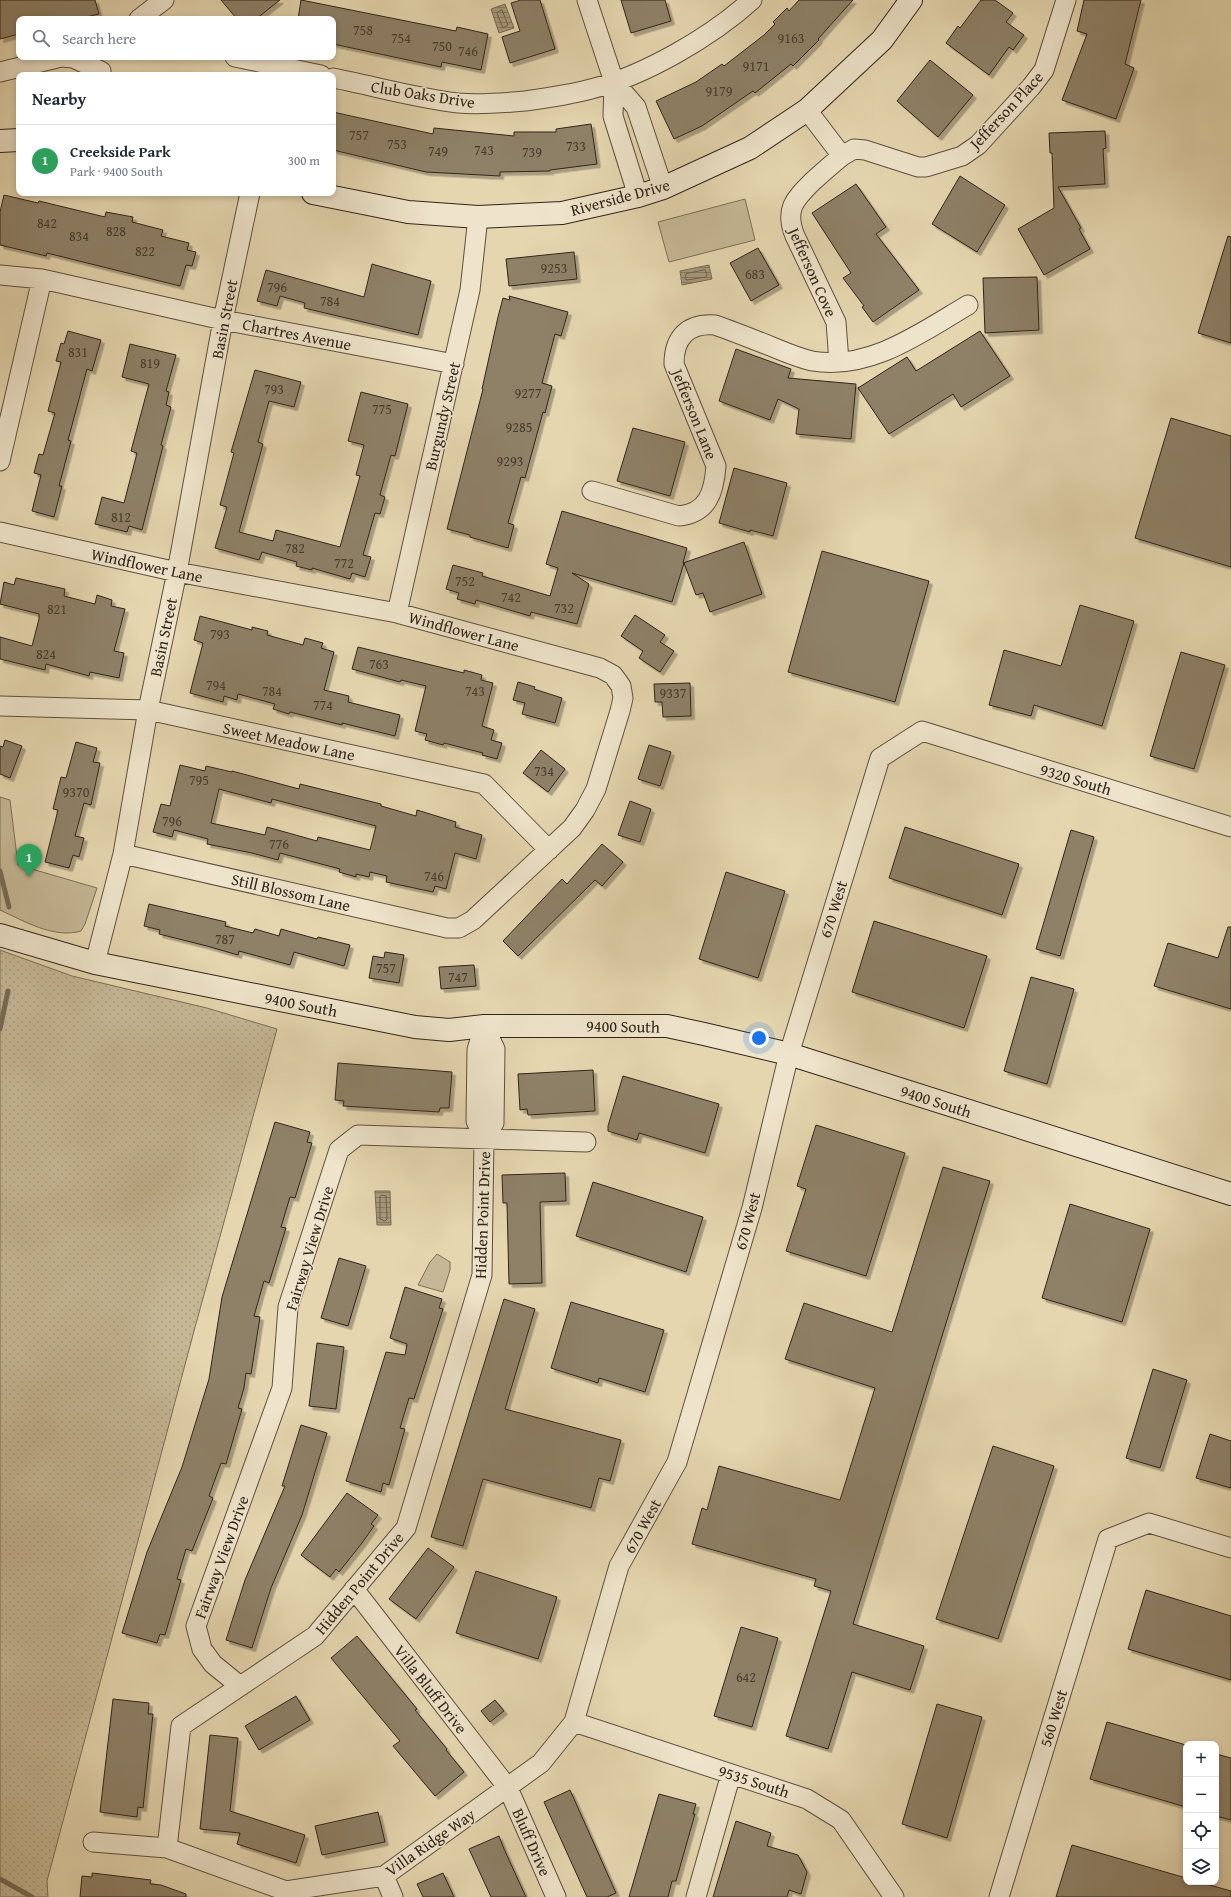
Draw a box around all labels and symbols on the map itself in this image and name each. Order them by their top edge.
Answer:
house number: 758 [353,20,373,40]
house number: 754 [391,28,411,48]
house number: 9163 [778,28,804,48]
house number: 750 [432,36,452,56]
house number: 746 [458,41,478,61]
house number: 9171 [743,56,769,76]
street label: Jefferson Place [962,66,1049,156]
street label: Club Oaks Drive [369,74,477,114]
house number: 9179 [706,81,733,101]
house number: 757 [349,125,369,145]
house number: 753 [387,134,407,154]
house number: 733 [566,136,586,156]
house number: 743 [474,140,494,160]
house number: 749 [428,141,448,161]
house number: 739 [522,142,542,162]
street label: Riverside Drive [568,172,672,222]
house number: 842 [37,213,57,233]
house number: 828 [106,221,126,241]
street label: Jefferson Cove [782,222,843,321]
house number: 834 [69,226,89,246]
house number: 822 [135,241,155,261]
house number: 9253 [541,258,567,278]
house number: 683 [745,264,765,284]
street label: Basin Street [205,277,244,361]
house number: 796 [267,277,287,297]
house number: 784 [320,291,340,311]
street label: Chartres Avenue [241,312,353,356]
house number: 831 [68,342,88,362]
house number: 819 [140,353,160,373]
street label: Burgundy Street [418,359,466,473]
street label: Jefferson Lane [665,363,724,463]
house number: 793 [264,379,284,399]
house number: 9277 [515,383,542,403]
house number: 775 [372,399,392,419]
house number: 9285 [506,417,532,437]
house number: 9293 [497,451,523,471]
house number: 812 [111,507,131,527]
house number: 782 [285,538,305,558]
street label: Windflower Lane [89,541,205,589]
house number: 772 [334,553,354,573]
house number: 752 [455,571,475,591]
house number: 742 [501,587,521,607]
street label: Basin Street [143,595,183,679]
house number: 732 [554,598,574,618]
house number: 821 [47,599,67,619]
street label: Windflower Lane [406,605,522,657]
house number: 793 [210,624,230,644]
house number: 824 [36,644,56,664]
house number: 763 [369,654,389,674]
house number: 794 [206,675,226,695]
house number: 784 [262,681,282,701]
house number: 743 [465,681,485,701]
house number: 9337 [660,683,687,703]
house number: 774 [313,695,333,715]
street label: Sweet Meadow Lane [221,715,357,767]
street label: 9320 South [1037,757,1115,801]
house number: 734 [534,761,554,781]
house number: 795 [189,770,209,790]
house number: 9370 [63,782,90,802]
house number: 796 [162,811,182,831]
house number: 776 [269,834,289,854]
pin: 1 [16,844,42,877]
house number: 746 [424,866,444,886]
street label: Still Blossom Lane [229,867,353,917]
street label: 670 West [813,877,853,941]
house number: 787 [215,929,235,949]
house number: 757 [376,958,396,978]
house number: 747 [448,967,468,987]
street label: 9400 South [263,985,339,1023]
street label: 9400 South [586,1013,660,1039]
your location [749,1028,769,1048]
street label: 9400 South [897,1078,975,1124]
street label: Hidden Point Drive [468,1151,496,1279]
street label: Fairway View Drive [279,1183,339,1313]
street label: 670 West [728,1189,766,1253]
street label: Fairway View Drive [188,1492,254,1622]
street label: 670 West [617,1494,667,1558]
street label: Hidden Point Drive [309,1526,409,1640]
street label: Villa Bluff Drive [389,1639,473,1739]
house number: 642 [736,1667,756,1687]
street label: 560 West [1033,1686,1073,1750]
street label: 9535 South [715,1758,793,1804]
street label: Villa Ridge Way [380,1802,480,1882]
street label: Bluff Drive [506,1804,558,1880]

